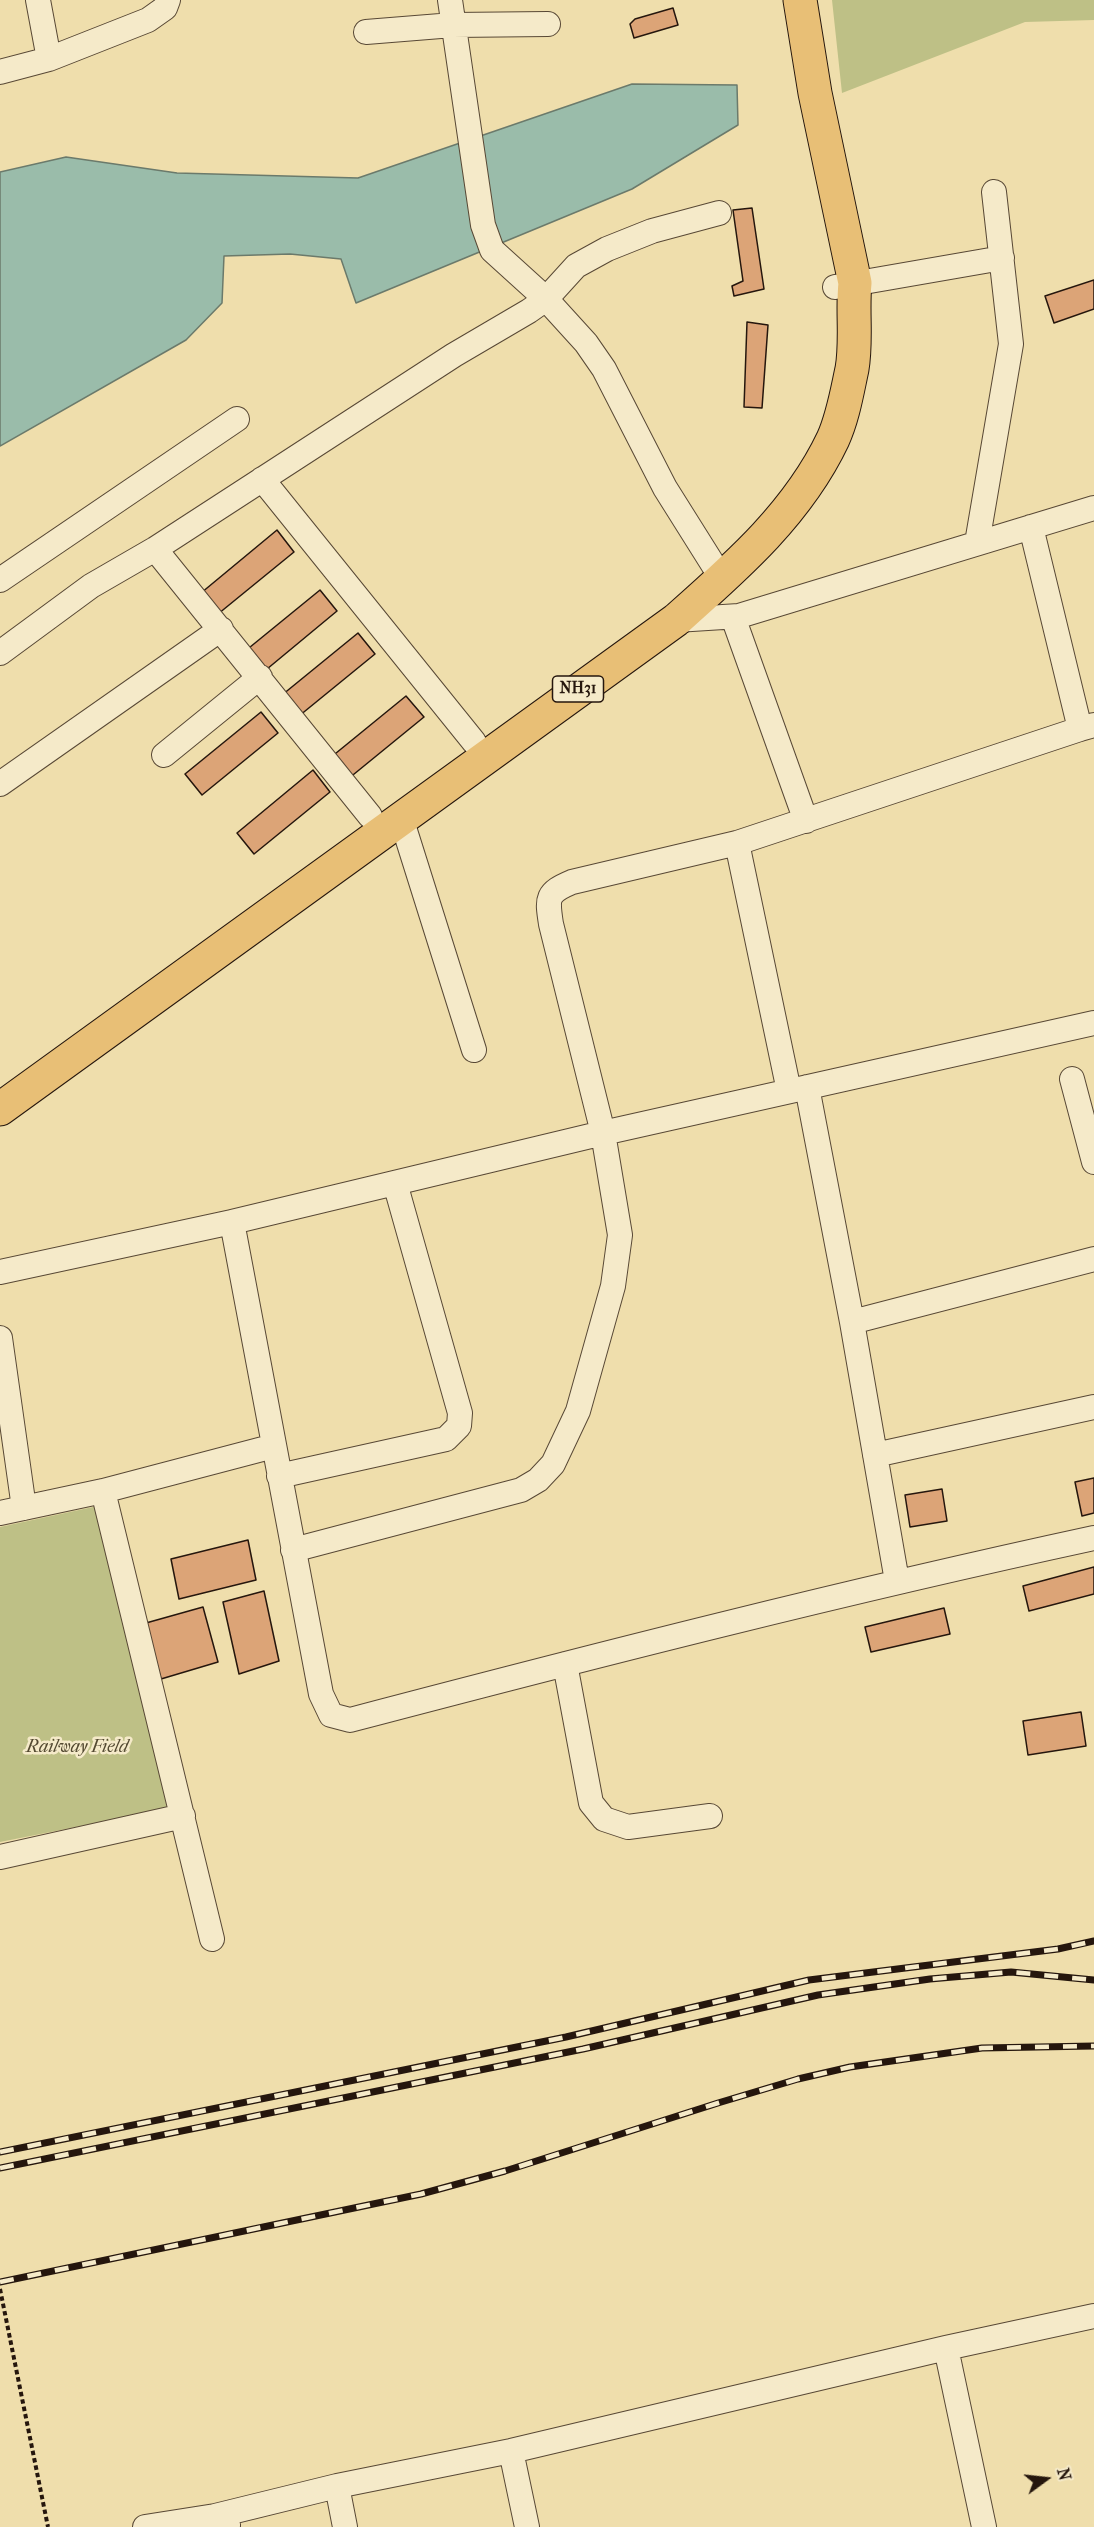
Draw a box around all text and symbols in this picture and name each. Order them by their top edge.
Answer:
road number: NH31 [552,676,604,702]
park label: Railway Field [26,1737,128,1759]
north arrow [1016,2449,1076,2509]
text: N [1053,2466,1075,2483]

